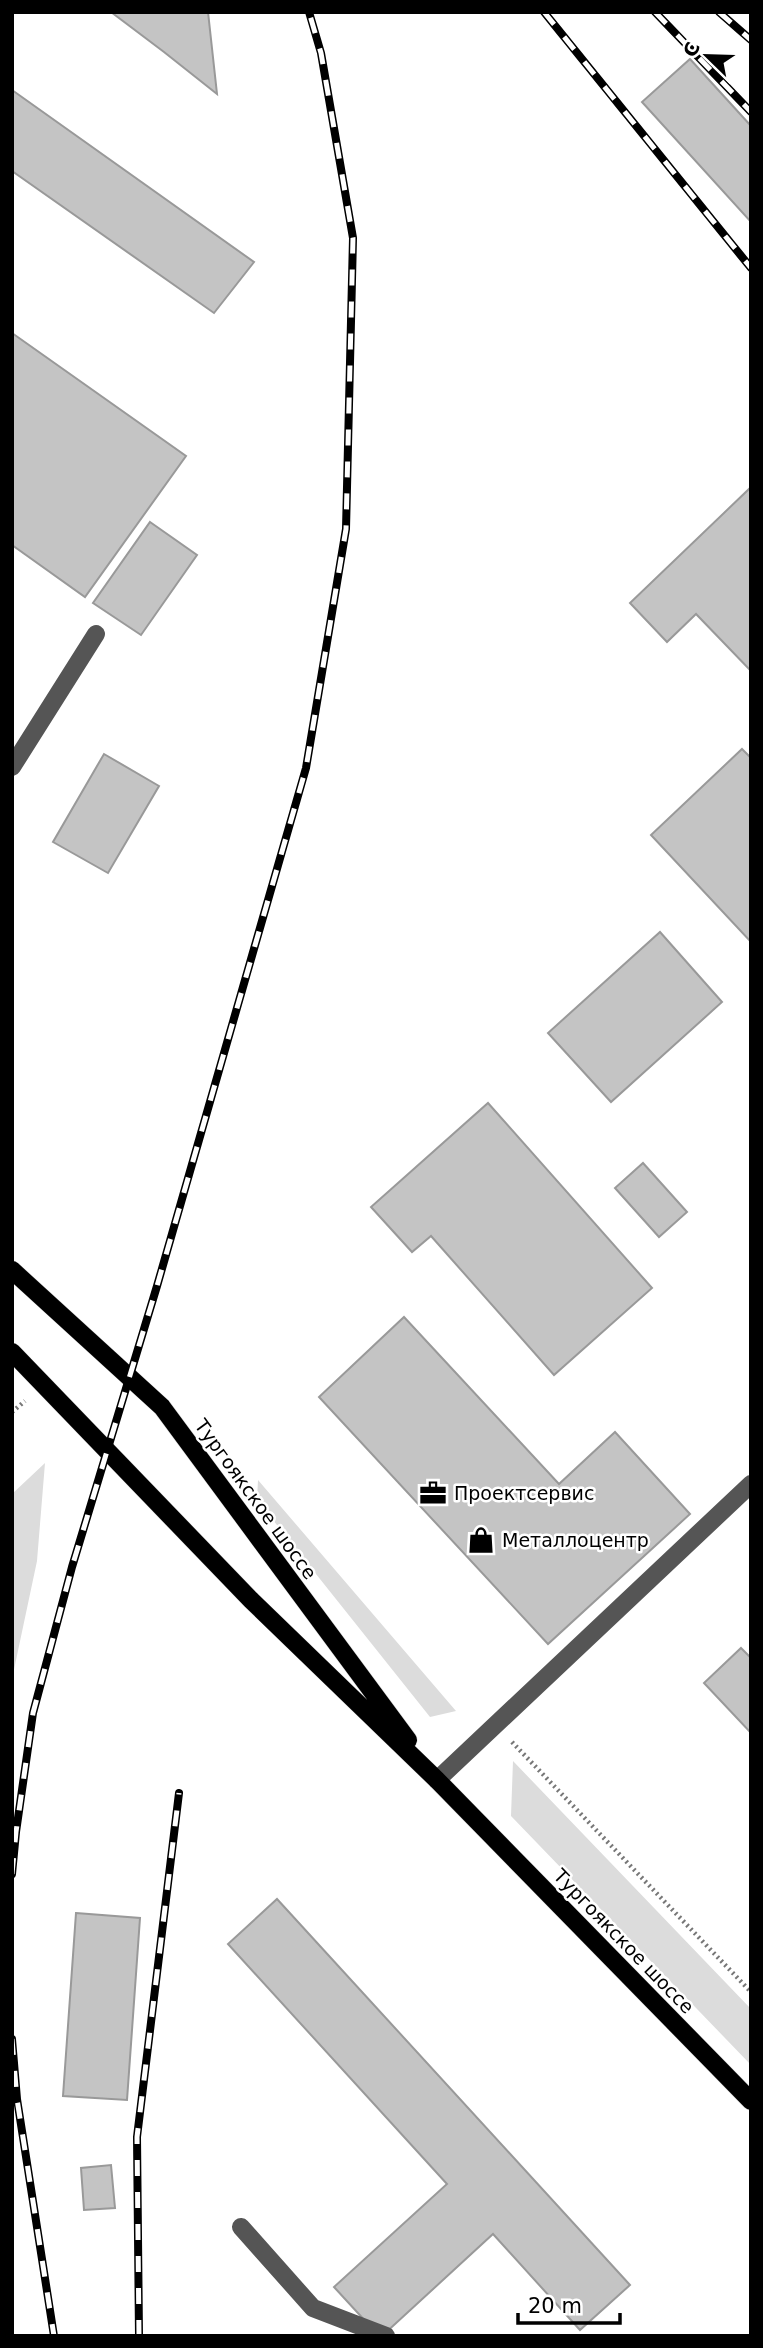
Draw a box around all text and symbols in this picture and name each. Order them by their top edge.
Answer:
north arrow [672,21,742,91]
text: С [678,39,704,60]
street label: Тургоякское шоссе [190,1414,321,1583]
office icon: Проектсервис [418,1478,448,1508]
place label: Проектсервис [454,1482,594,1504]
shop icon: Металлоцентр [466,1525,496,1555]
place label: Металлоцентр [502,1529,649,1551]
street label: Тургоякское шоссе [549,1863,699,2018]
scale bar [518,2282,620,2326]
text: 20 m [528,2294,582,2318]

